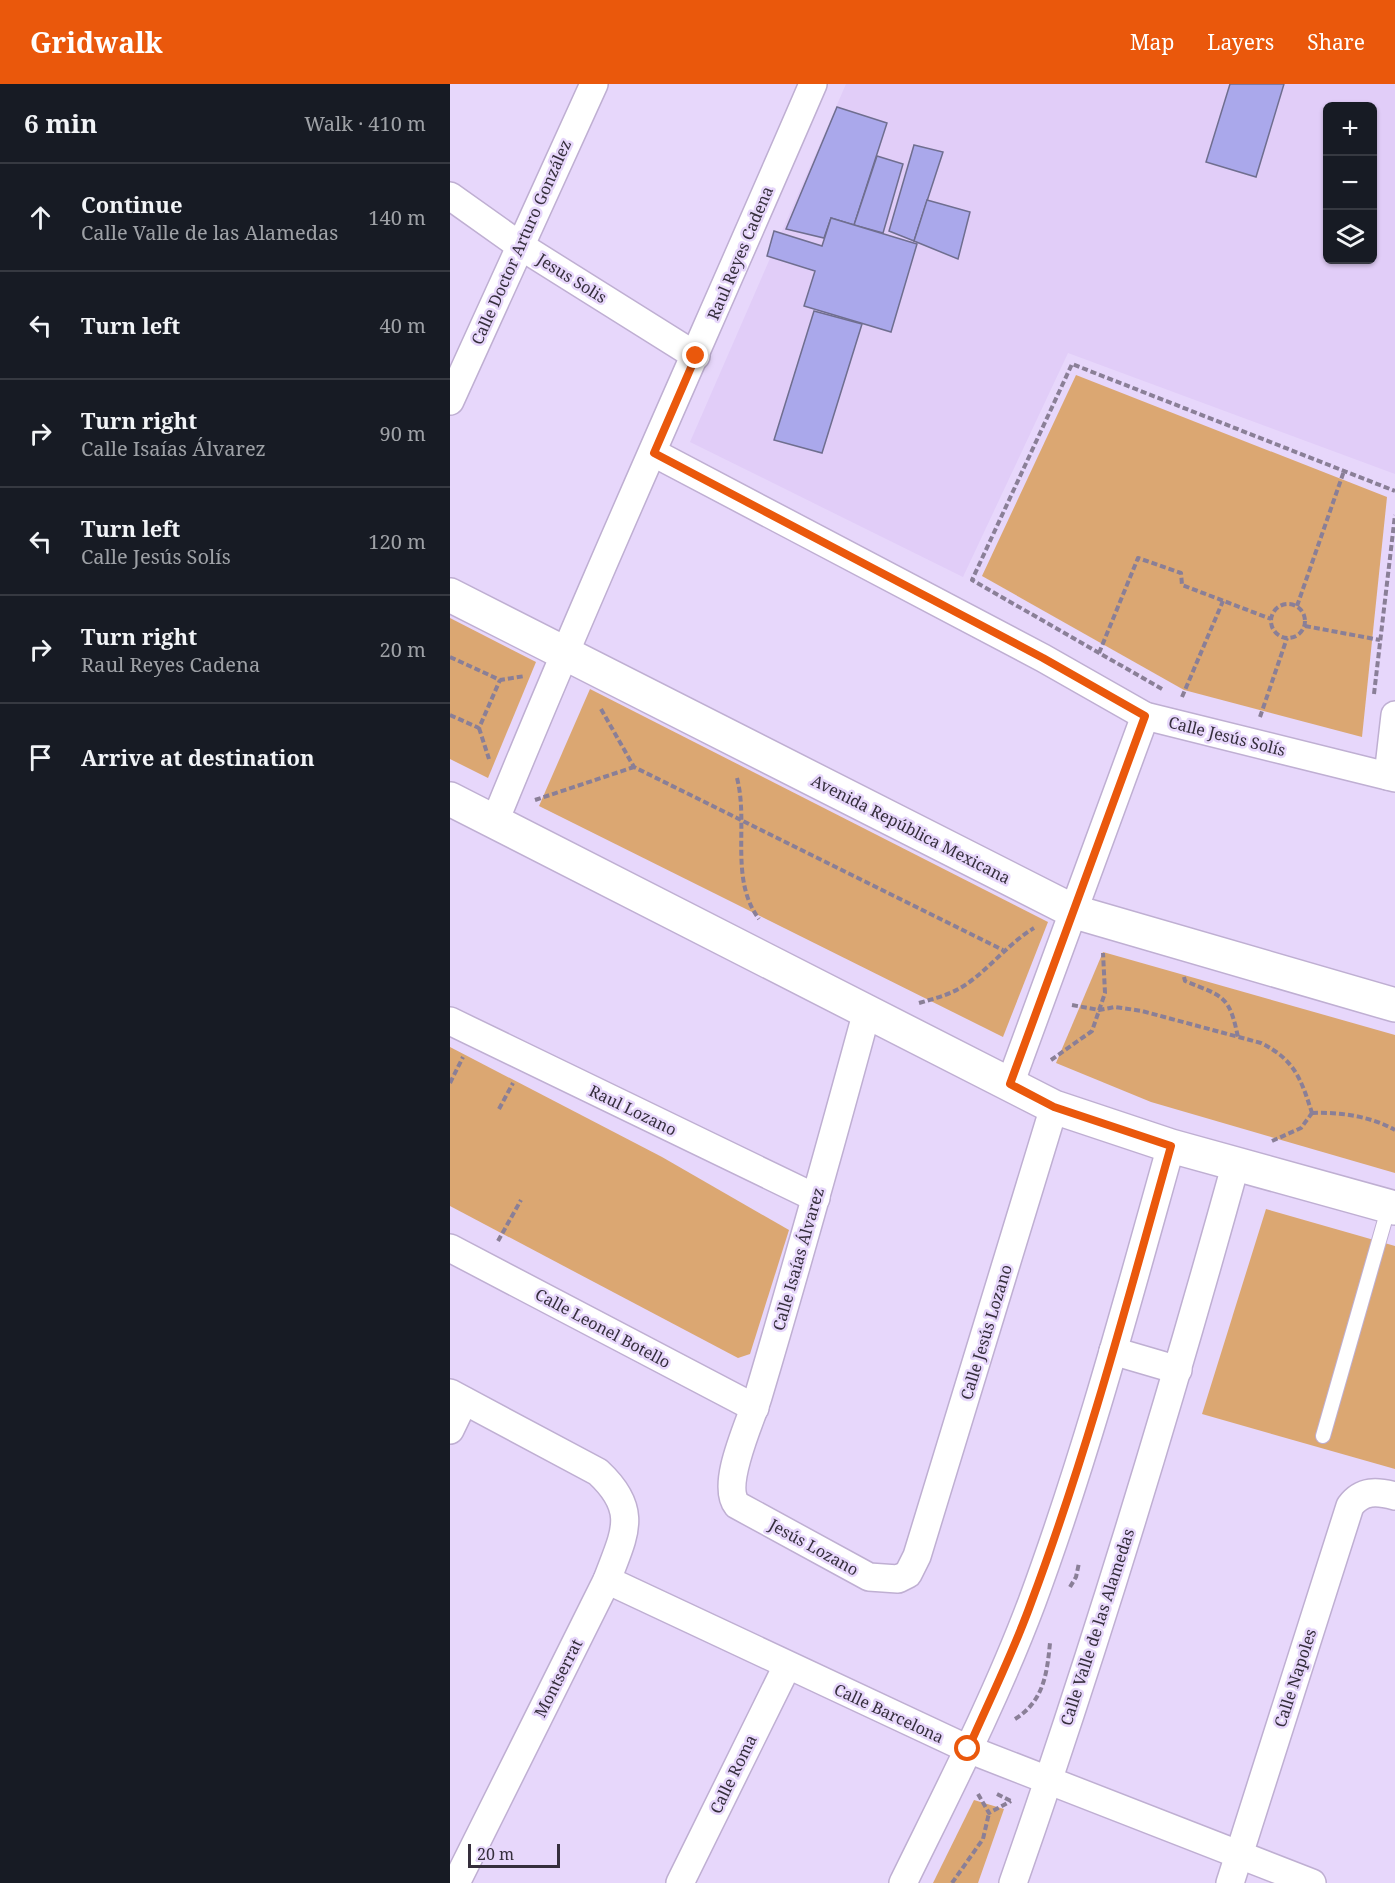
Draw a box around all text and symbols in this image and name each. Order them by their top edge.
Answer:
text: Gridwalk [30,23,163,61]
text: Map [1130,28,1174,56]
text: Layers [1207,28,1274,56]
text: Share [1307,28,1365,56]
map controls [1323,102,1377,264]
button: + [1323,102,1377,156]
text: 6 min [24,105,98,141]
text: Walk · 410 m [304,110,426,137]
street label: Calle Doctor Arturo González [466,136,576,348]
button: − [1323,156,1377,210]
street label: Raul Reyes Cadena [702,183,778,323]
text: Continue [81,189,183,219]
icon: ahead [24,201,57,234]
text: 140 m [368,204,426,231]
button: layers [1323,210,1377,264]
text: Calle Valle de las Alamedas [81,219,338,246]
street label: Jesus Solis [532,247,611,308]
icon: left [24,309,57,342]
text: Turn left [81,310,180,340]
text: 40 m [380,312,426,339]
route end [682,342,708,368]
text: Turn right [81,405,197,435]
icon: right [24,417,57,450]
text: 90 m [380,420,426,447]
text: Calle Isaías Álvarez [81,435,266,462]
text: Turn left [81,513,180,543]
icon: left [24,525,57,558]
text: 120 m [368,528,426,555]
text: Calle Jesús Solís [81,543,231,570]
text: Turn right [81,621,197,651]
icon: right [24,633,57,666]
text: 20 m [380,636,426,663]
text: Raul Reyes Cadena [81,651,260,678]
street label: Calle Jesús Solís [1166,711,1288,761]
icon: arrive [24,741,57,774]
text: Arrive at destination [81,742,315,772]
street label: Avenida República Mexicana [808,769,1014,889]
street label: Raul Lozano [586,1079,680,1141]
street label: Calle Isaías Álvarez [767,1185,829,1333]
street label: Calle Jesús Lozano [955,1262,1017,1402]
street label: Calle Leonel Botello [531,1283,675,1373]
street label: Jesús Lozano [765,1513,863,1581]
street label: Calle Valle de las Alamedas [1055,1526,1139,1728]
street label: Calle Napoles [1269,1626,1321,1730]
street label: Montserrat [529,1635,587,1721]
street label: Calle Barcelona [831,1678,947,1748]
street label: Calle Roma [704,1731,762,1817]
route start [954,1735,980,1761]
scale bar [468,1841,560,1868]
text: 20 m [477,1843,514,1865]

